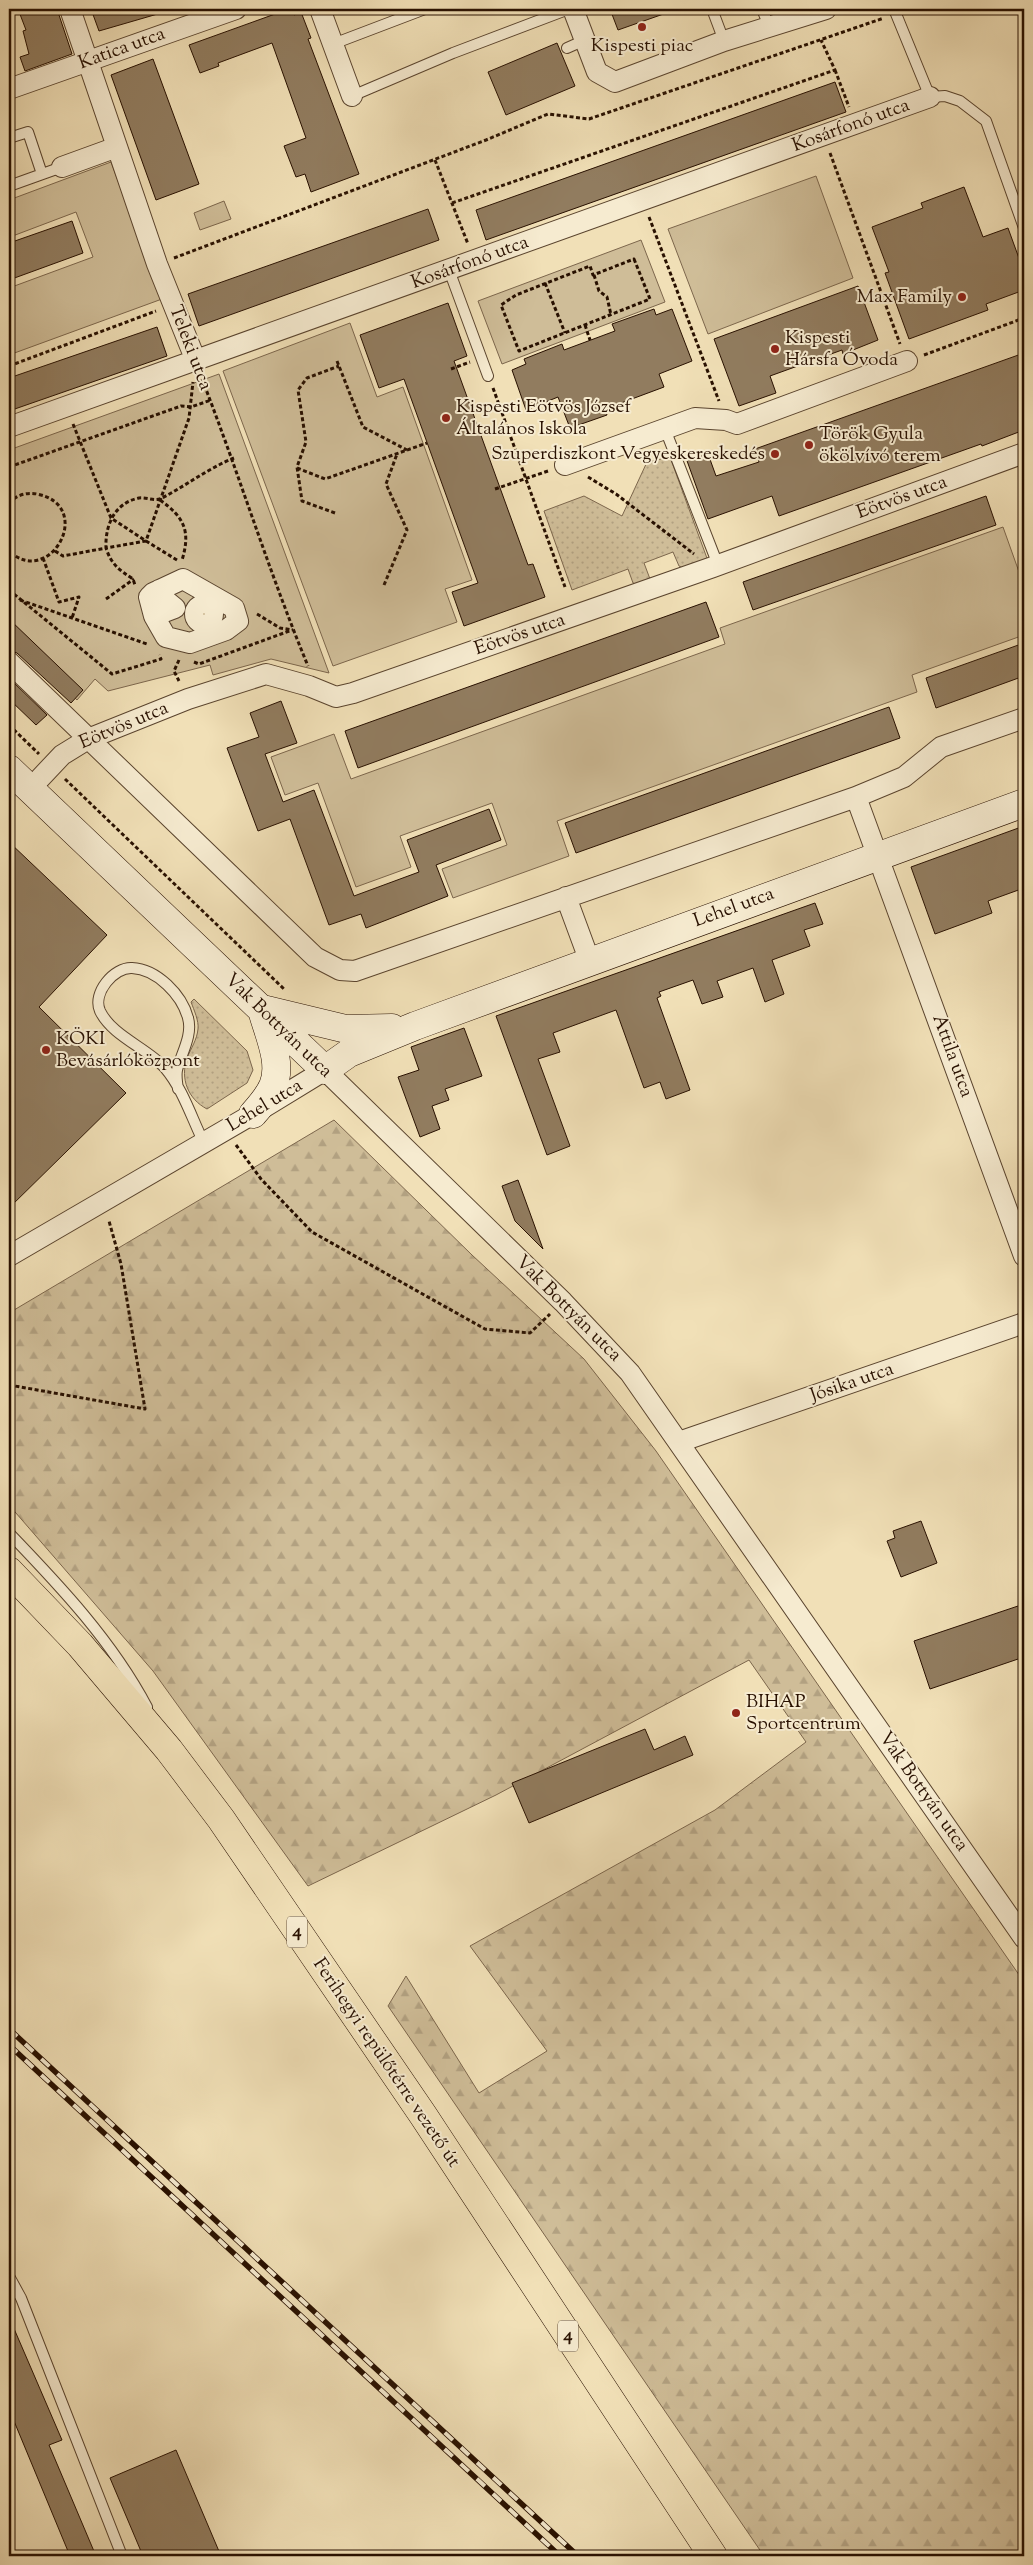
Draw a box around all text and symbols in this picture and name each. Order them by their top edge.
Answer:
street label: Katica utca [75,21,169,77]
marker: Kispesti piac [636,21,648,33]
place label: Kispesti piac [591,33,694,60]
street label: Kosárfonó utca [788,92,914,160]
street label: Kosárfonó utca [407,229,533,297]
place label: Max Family [857,284,953,311]
marker: Max Family [956,291,968,303]
street label: Teleki utca [161,302,219,395]
place label: Kispesti Hársfa Óvoda [785,325,898,374]
marker: Kispesti Hársfa Óvoda [769,343,781,355]
place label: Kispesti Eötvös József Általános Iskola [456,394,632,443]
marker: Kispesti Eötvös József Általános Iskola [440,412,452,424]
place label: Török Gyula ökölvívó terem [819,421,941,470]
marker: Török Gyula ökölvívó terem [803,439,815,451]
place label: Szuperdiszkont Vegyeskereskedés [491,441,765,468]
marker: Szuperdiszkont Vegyeskereskedés [769,448,781,460]
street label: Eötvös utca [853,469,951,527]
street label: Eötvös utca [471,607,569,663]
street label: Eötvös utca [75,695,173,757]
street label: Lehel utca [690,881,778,935]
street label: Vak Bottyán utca [218,967,338,1085]
street label: Attila utca [925,1011,980,1101]
place label: KÖKI Bevásárlóközpont [56,1026,200,1075]
marker: KÖKI Bevásárlóközpont [40,1044,52,1056]
street label: Lehel utca [222,1073,308,1139]
street label: Vak Bottyán utca [509,1250,628,1369]
street label: Jósika utca [806,1356,898,1410]
place label: BIHAP Sportcentrum [746,1689,861,1738]
marker: BIHAP Sportcentrum [730,1707,742,1719]
street label: Vak Bottyán utca [872,1727,975,1858]
road number: 4 [287,1916,307,1948]
street label: Ferihegyi repülőtérre vezető út [306,1953,467,2173]
road number: 4 [558,2320,578,2352]

